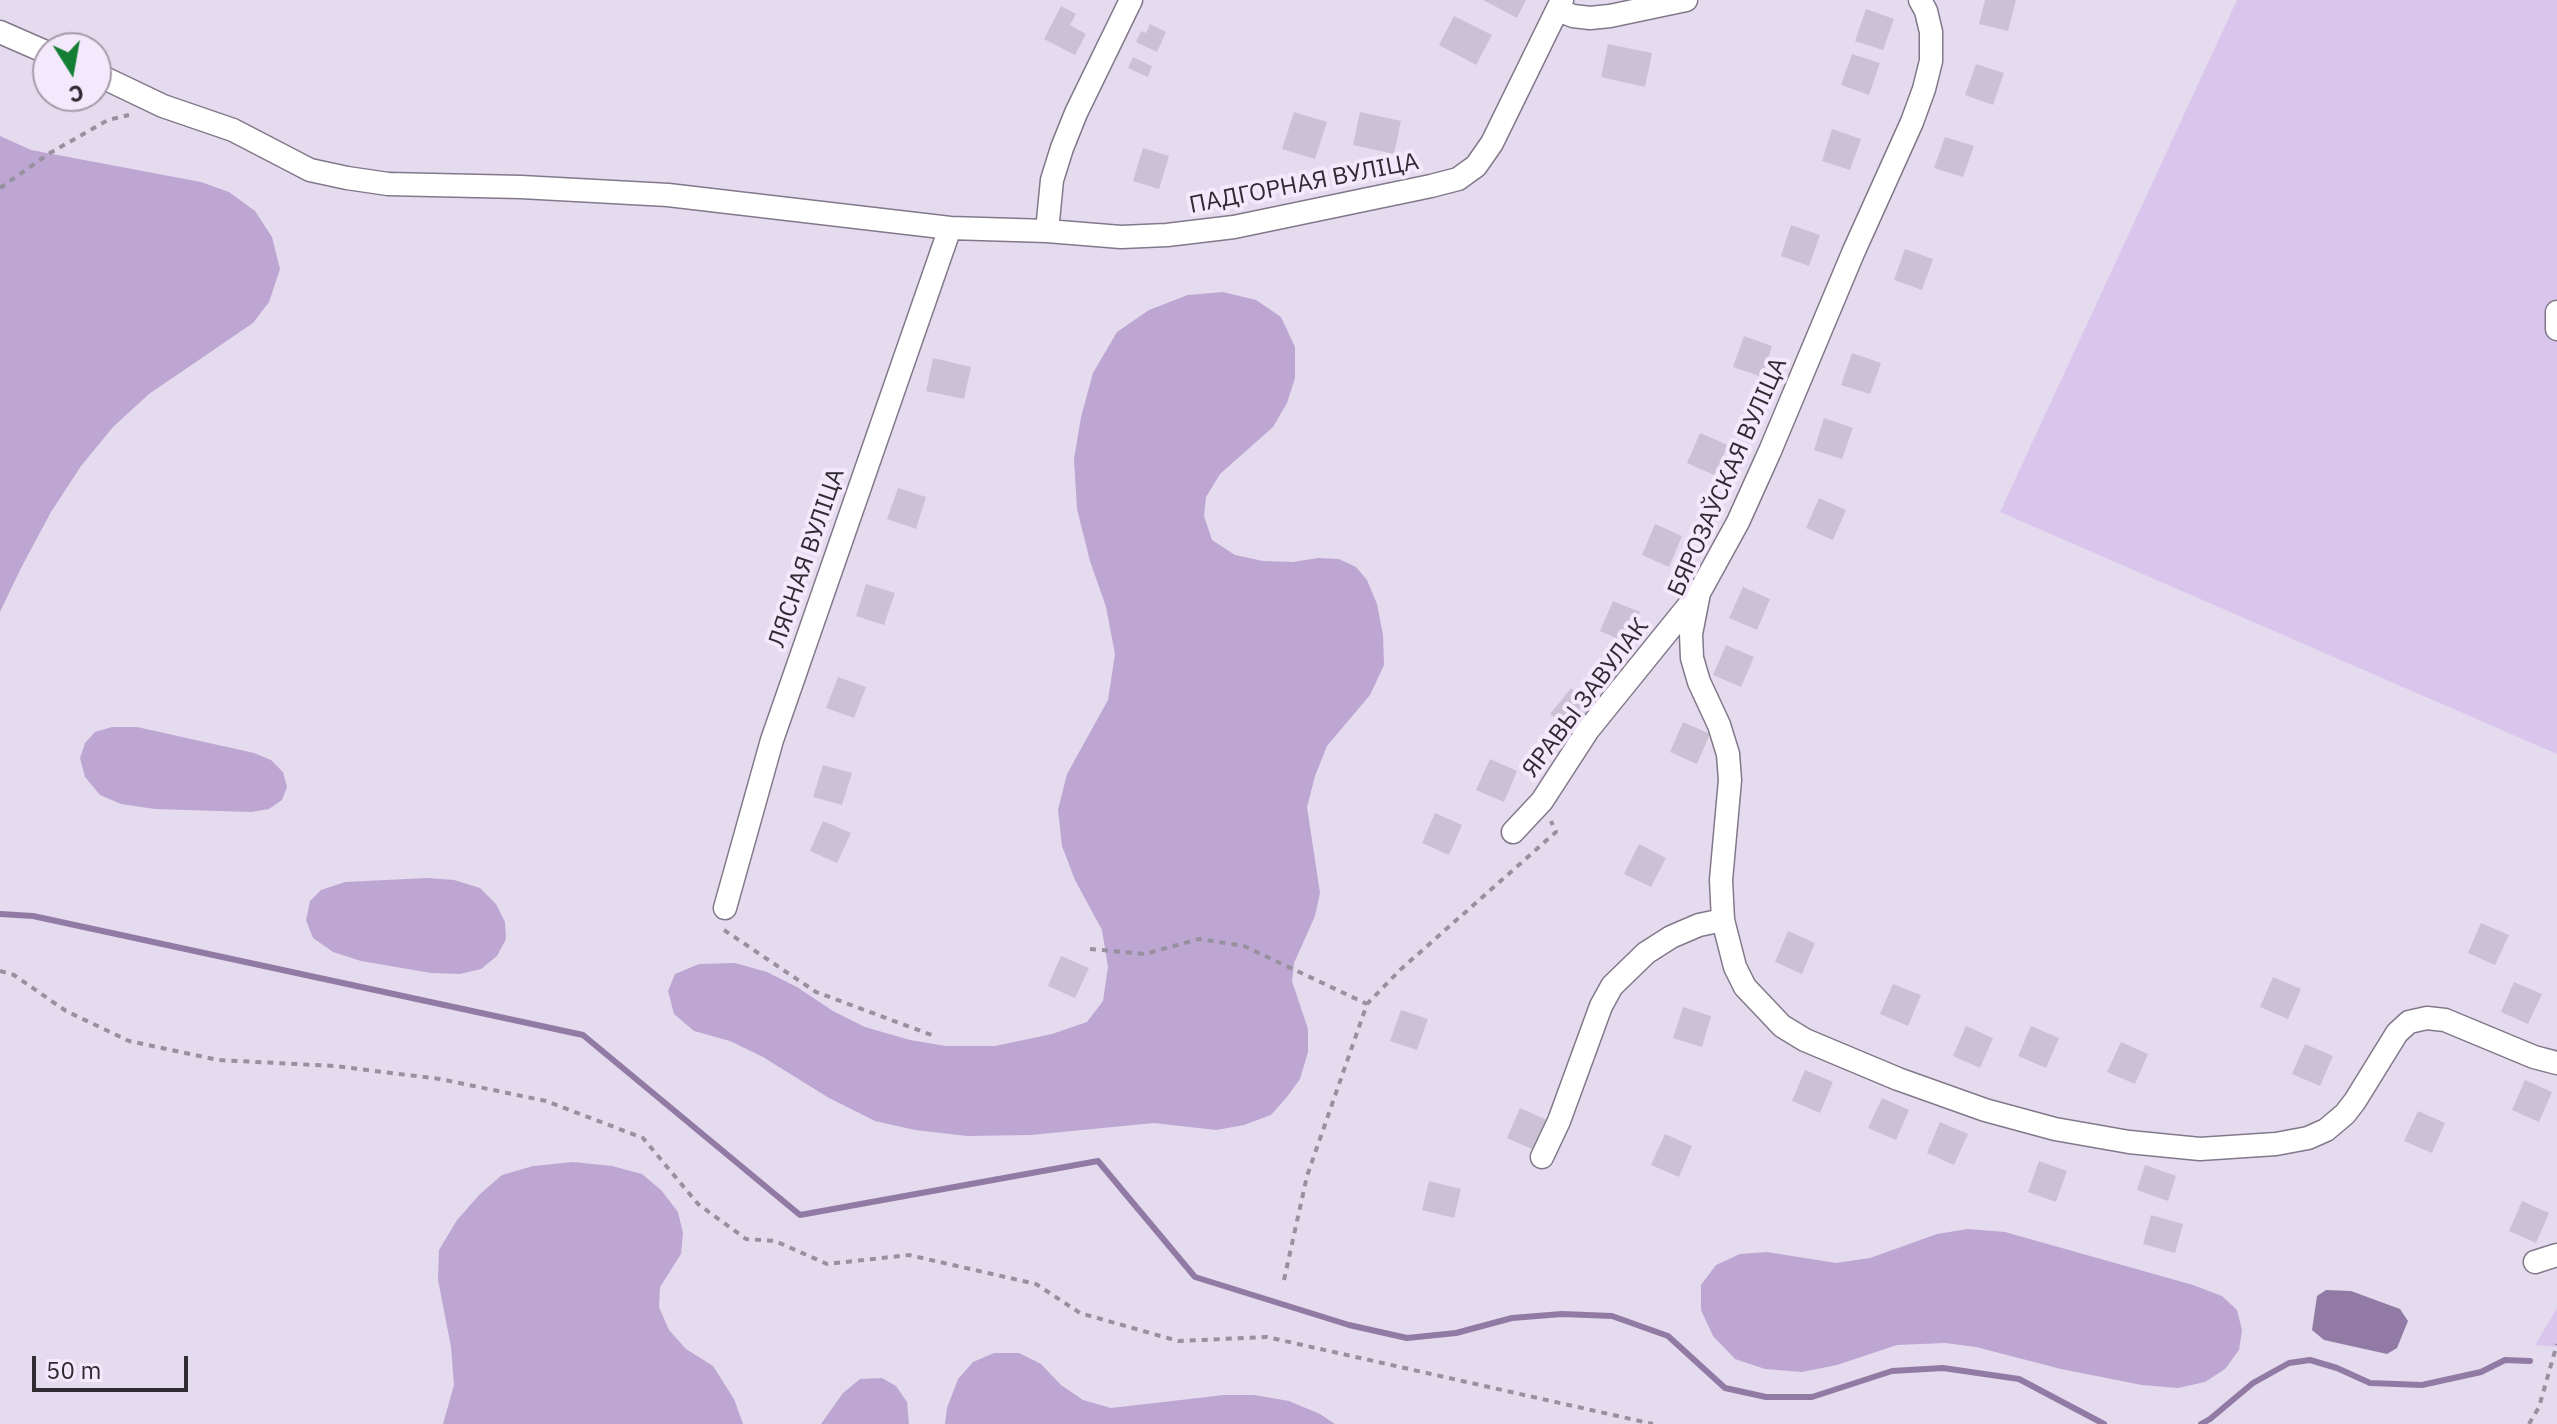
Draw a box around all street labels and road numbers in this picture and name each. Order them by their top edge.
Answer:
street label: ПАДГОРНАЯ ВУЛІЦА [1187,148,1421,220]
street label: БЯРОЗАЎСКАЯ ВУЛІЦА [1662,353,1794,601]
street label: ЛЯСНАЯ ВУЛІЦА [763,465,851,651]
street label: ЯРАВЫ ЗАВУЛАК [1517,613,1655,783]

